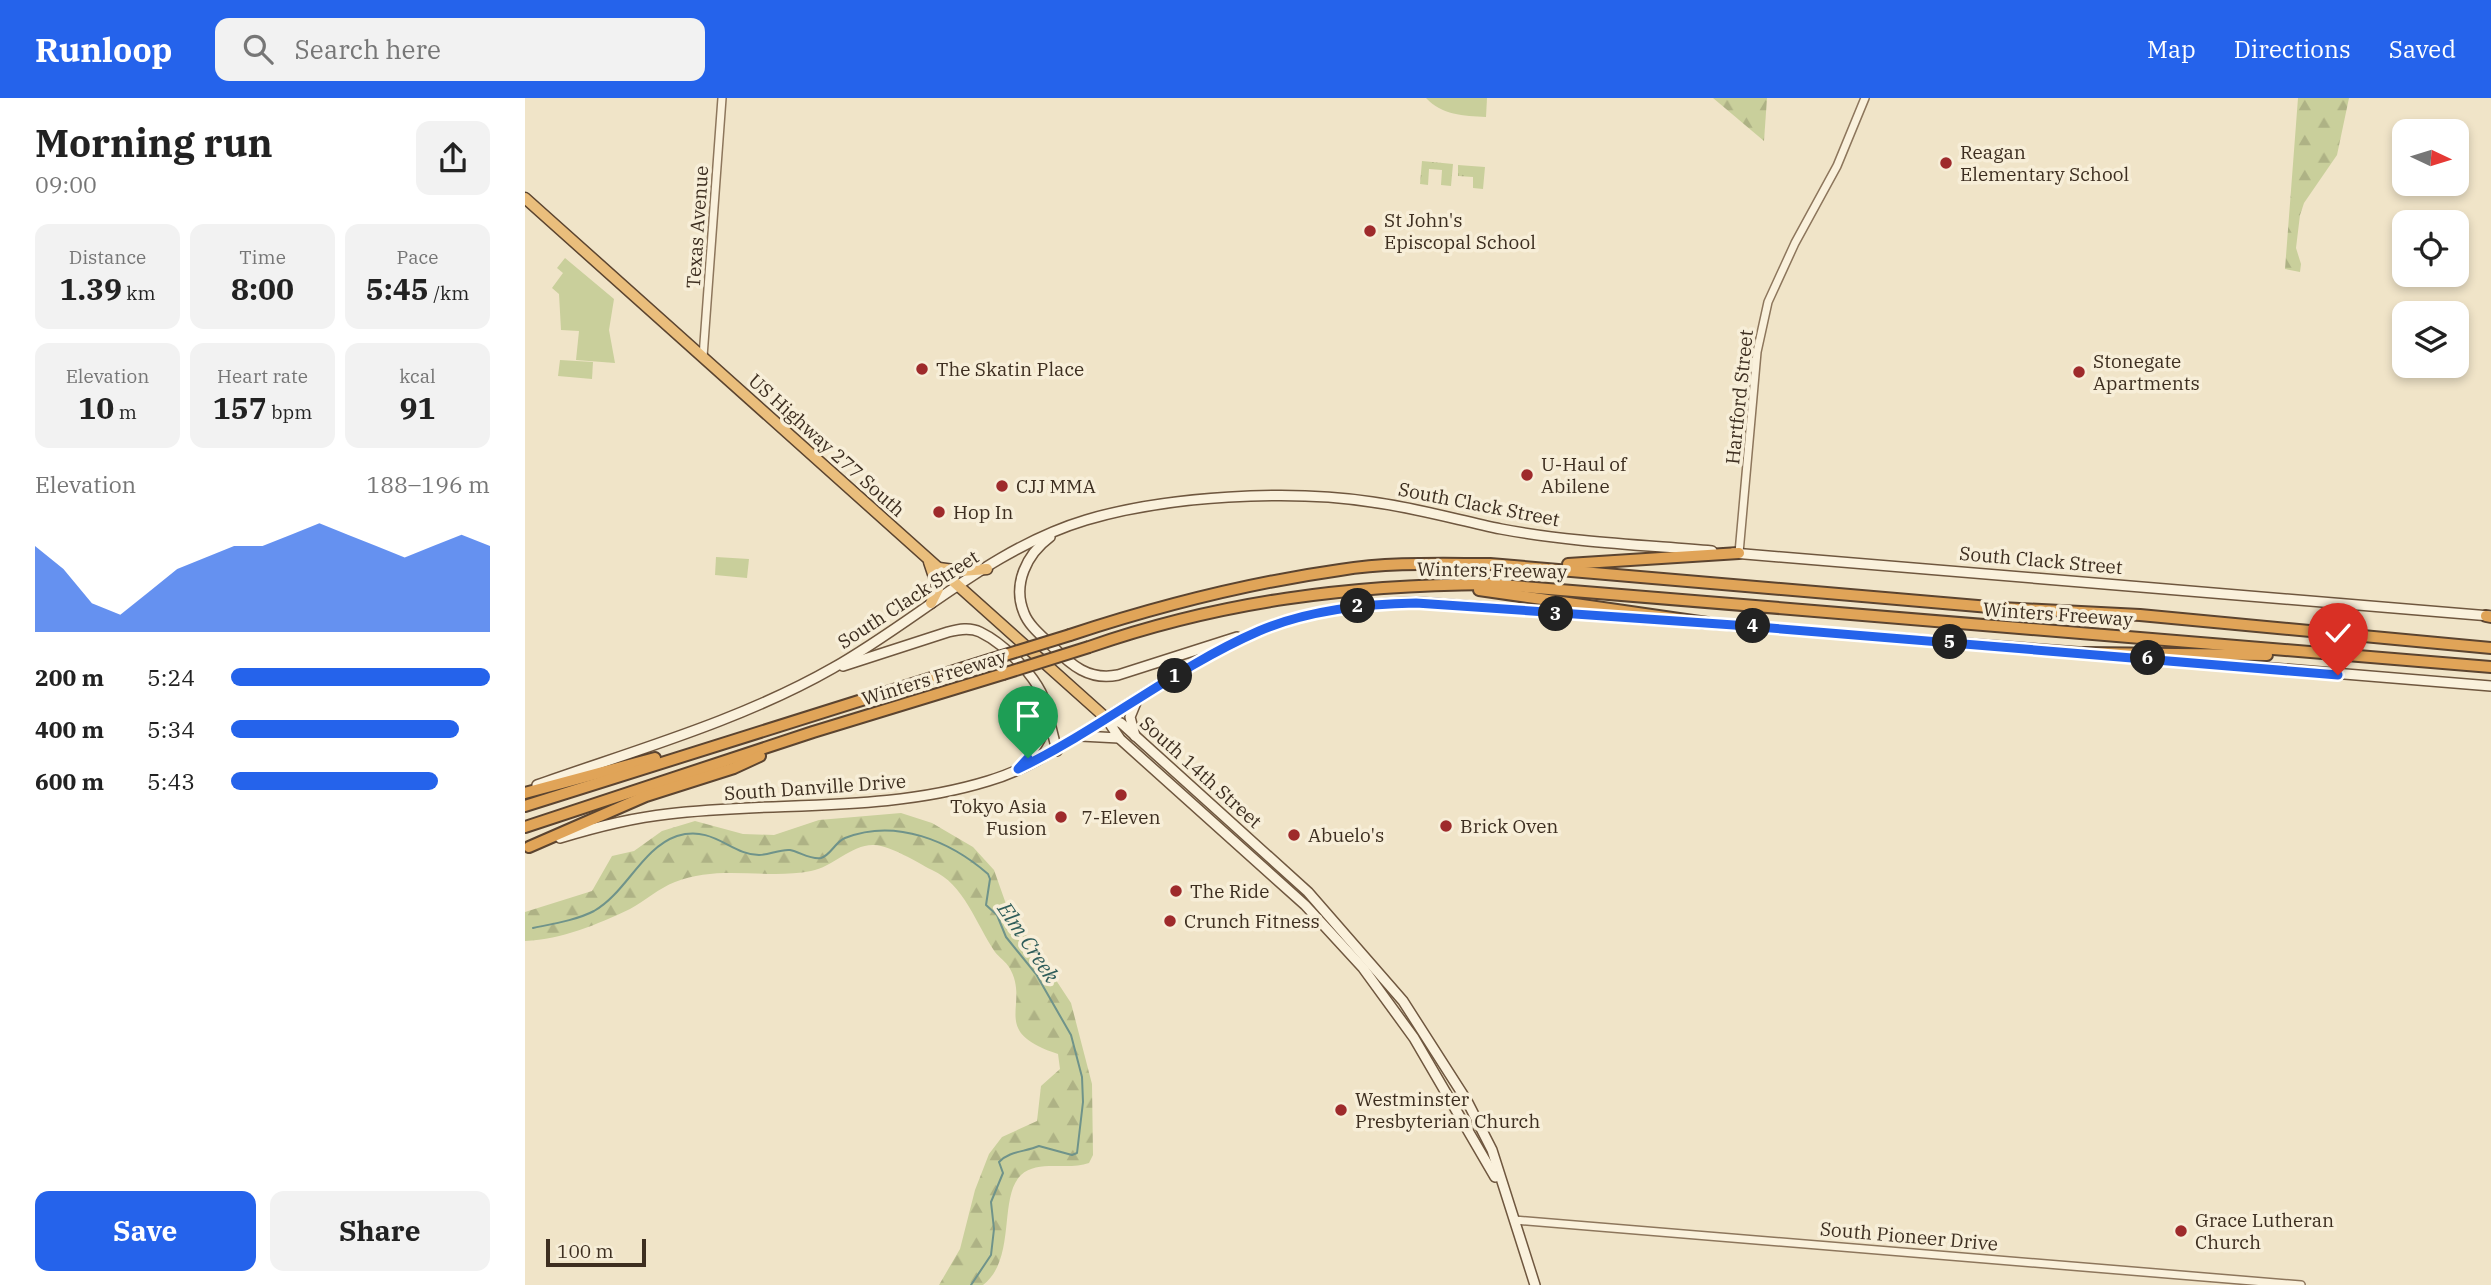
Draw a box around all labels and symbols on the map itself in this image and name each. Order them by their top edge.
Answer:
north arrow [2392,119,2469,196]
place label: Reagan Elementary School [1960,140,2130,186]
marker: Reagan Elementary School [1938,155,1954,171]
street label: Texas Avenue [681,165,713,289]
place label: St John's Episcopal School [1384,208,1536,254]
marker: St John's Episcopal School [1362,223,1378,239]
street label: Hartford Street [1720,328,1758,466]
place label: Stonegate Apartments [2093,349,2200,395]
place label: The Skatin Place [936,357,1084,381]
marker: The Skatin Place [914,361,930,377]
marker: Stonegate Apartments [2071,364,2087,380]
street label: US Highway 277 South [744,368,910,522]
place label: U-Haul of Abilene [1541,452,1628,498]
marker: U-Haul of Abilene [1519,467,1535,483]
place label: CJJ MMA [1016,474,1096,498]
street label: South Clack Street [1396,477,1562,531]
marker: CJJ MMA [994,478,1010,494]
place label: Hop In [953,500,1013,524]
marker: Hop In [931,504,947,520]
street label: South Clack Street [1958,541,2124,579]
street label: South Clack Street [833,544,983,654]
street label: Winters Freeway [1417,557,1568,583]
pin: 2 [1341,588,1375,624]
pin: 3 [1539,596,1573,632]
street label: Winters Freeway [1982,597,2135,631]
pin [2308,603,2368,675]
pin: 4 [1735,608,1771,644]
pin: 5 [1933,624,1967,660]
pin: 6 [2131,640,2165,676]
street label: Winters Freeway [859,643,1010,710]
pin: 1 [1157,658,1193,694]
pin [998,686,1058,758]
street label: South 14th Street [1135,711,1267,833]
street label: South Danville Drive [723,769,907,805]
marker: 7-Eleven [1113,787,1129,803]
place label: Tokyo Asia Fusion [950,794,1047,840]
place label: 7-Eleven [1081,805,1161,829]
marker: Tokyo Asia Fusion [1053,809,1069,825]
place label: Brick Oven [1460,814,1559,838]
marker: Brick Oven [1438,818,1454,834]
place label: Abuelo's [1308,823,1384,847]
marker: Abuelo's [1286,827,1302,843]
place label: The Ride [1190,879,1269,903]
marker: The Ride [1168,883,1184,899]
water label: Elm Creek [991,895,1067,989]
place label: Crunch Fitness [1184,909,1320,933]
marker: Crunch Fitness [1162,913,1178,929]
place label: Westminster Presbyterian Church [1355,1087,1540,1133]
marker: Westminster Presbyterian Church [1333,1102,1349,1118]
place label: Grace Lutheran Church [2195,1208,2334,1254]
street label: South Pioneer Drive [1819,1216,1999,1256]
marker: Grace Lutheran Church [2173,1223,2189,1239]
scale bar [546,1236,646,1268]

